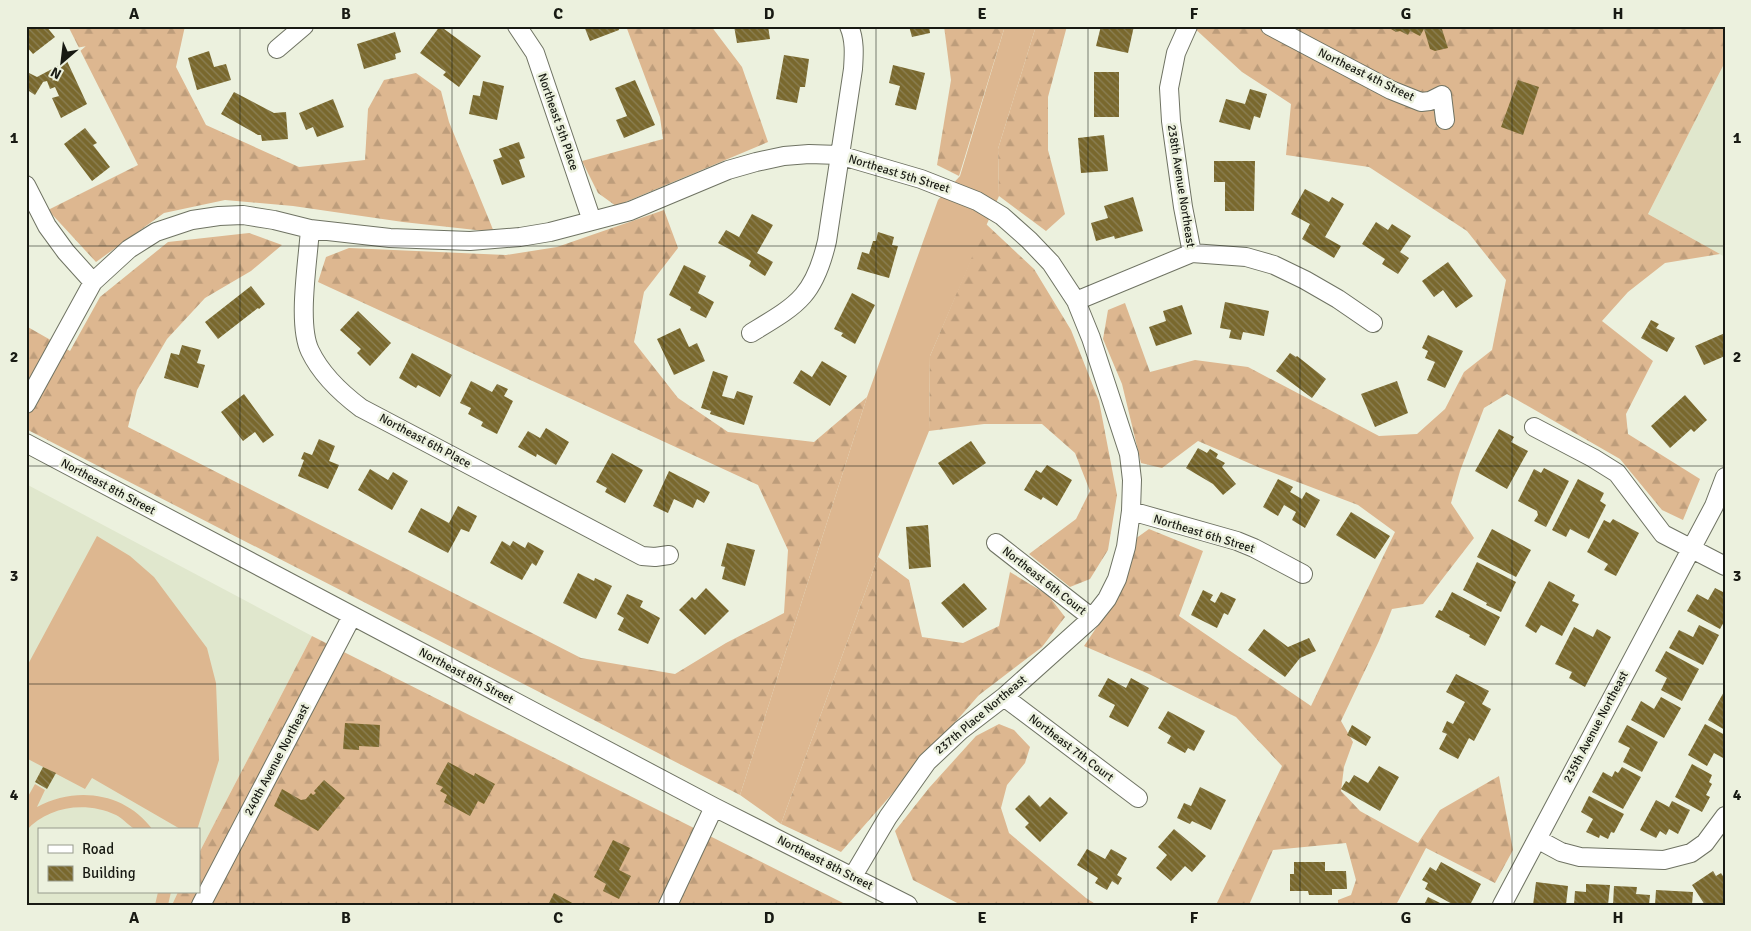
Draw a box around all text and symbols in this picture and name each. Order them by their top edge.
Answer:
text: A [129,4,140,24]
text: B [341,4,351,24]
text: C [553,4,563,24]
text: D [764,4,775,24]
text: E [977,4,987,24]
text: F [1190,4,1199,24]
text: G [1401,4,1411,24]
text: H [1613,4,1623,24]
north arrow [38,38,88,88]
street label: Northeast 4th Street [1315,45,1417,105]
text: N [48,63,64,83]
street label: Northeast 5th Place [534,71,582,173]
street label: 238th Avenue Northeast [1164,123,1198,249]
text: 1 [10,128,19,148]
text: 1 [1733,128,1742,148]
street label: Northeast 5th Street [847,151,951,197]
text: 2 [10,347,18,367]
text: 2 [1733,347,1741,367]
street label: Northeast 6th Place [377,410,473,472]
street label: Northeast 8th Street [58,456,158,518]
street label: Northeast 6th Street [1152,511,1256,557]
street label: Northeast 6th Court [999,543,1089,619]
text: 3 [10,566,18,586]
text: 3 [1733,566,1741,586]
street label: Northeast 8th Street [416,645,516,707]
street label: 235th Avenue Northeast [1560,669,1632,785]
street label: 237th Place Northeast [932,672,1030,758]
street label: 240th Avenue Northeast [241,702,313,818]
street label: Northeast 7th Court [1025,711,1117,785]
text: 4 [10,785,19,805]
text: 4 [1733,785,1742,805]
legend [38,828,200,894]
street label: Northeast 8th Street [775,832,875,894]
text: Road [82,840,114,858]
text: Building [82,864,136,882]
text: A [129,908,140,928]
text: B [341,908,351,928]
text: C [553,908,563,928]
text: D [764,908,775,928]
text: E [977,908,987,928]
text: F [1190,908,1199,928]
text: G [1401,908,1411,928]
text: H [1613,908,1623,928]

